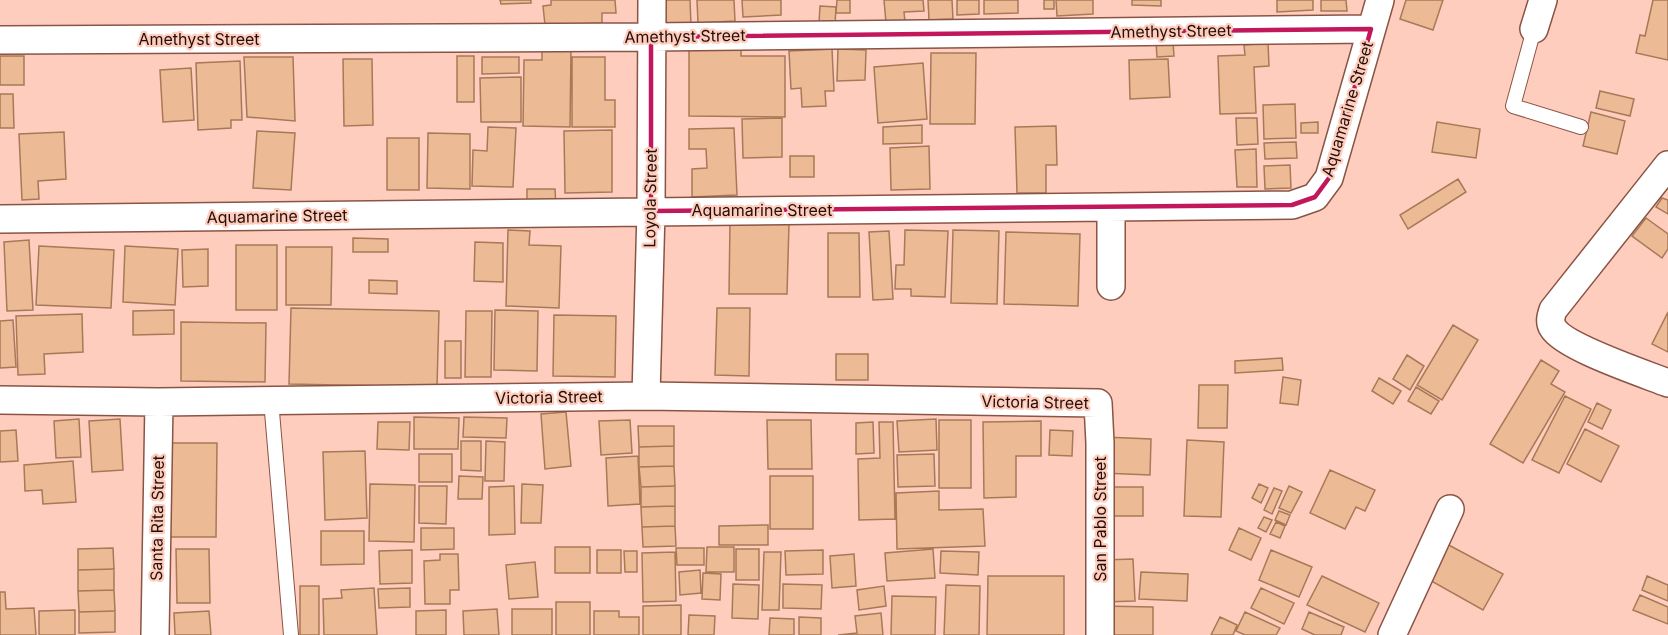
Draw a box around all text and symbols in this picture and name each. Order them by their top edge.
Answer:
street label: Amethyst Street [1110,20,1232,42]
street label: Amethyst Street [624,25,746,47]
street label: Amethyst Street [138,29,260,49]
street label: Aquamarine Street [1317,39,1377,179]
street label: Loyola Street [639,148,661,248]
street label: Aquamarine Street [692,200,832,220]
street label: Aquamarine Street [206,205,348,227]
street label: Victoria Street [495,386,603,408]
street label: Victoria Street [981,391,1089,413]
street label: Santa Rita Street [146,455,168,581]
street label: San Pablo Street [1090,456,1110,582]

